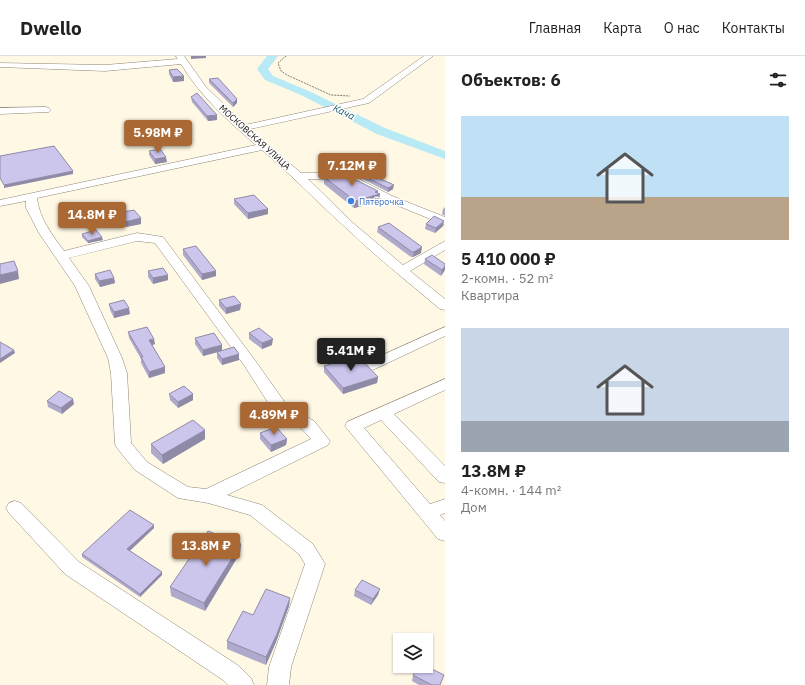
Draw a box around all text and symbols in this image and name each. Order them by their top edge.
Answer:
text: Dwello [20,16,82,40]
text: Главная [529,19,581,37]
text: Карта [603,19,642,37]
text: О нас [664,19,700,37]
text: Контакты [722,19,785,37]
text: Объектов: 6 [461,69,561,91]
icon: filters [767,69,789,91]
water label: Кача [331,101,357,123]
street label: МОСКОВСКАЯ УЛИЦА [217,102,293,172]
pin: 5.98M ₽ [121,120,195,154]
text: 5.98M ₽ [133,124,183,141]
icon: home [589,142,661,214]
pin: 7.12M ₽ [315,153,389,187]
text: 7.12M ₽ [327,157,377,174]
marker: Пятёрочка [346,196,356,206]
place label: Пятёрочка [359,196,404,207]
pin: 14.8M ₽ [55,202,129,236]
text: 14.8M ₽ [67,206,117,223]
text: 5 410 000 ₽ [461,248,556,270]
text: 2-комн. · 52 m² [461,270,553,287]
text: Квартира [461,287,519,304]
pin: 5.41M ₽ [314,338,388,372]
text: 5.41M ₽ [326,342,376,359]
icon: home [589,354,661,426]
pin: 4.89M ₽ [237,402,311,436]
text: 4.89M ₽ [249,406,299,423]
text: 13.8M ₽ [461,460,526,482]
text: 4-комн. · 144 m² [461,482,561,499]
text: Дом [461,499,487,516]
pin: 13.8M ₽ [169,533,243,567]
text: 13.8M ₽ [181,537,231,554]
map controls [393,633,433,673]
button: layers [393,633,433,673]

